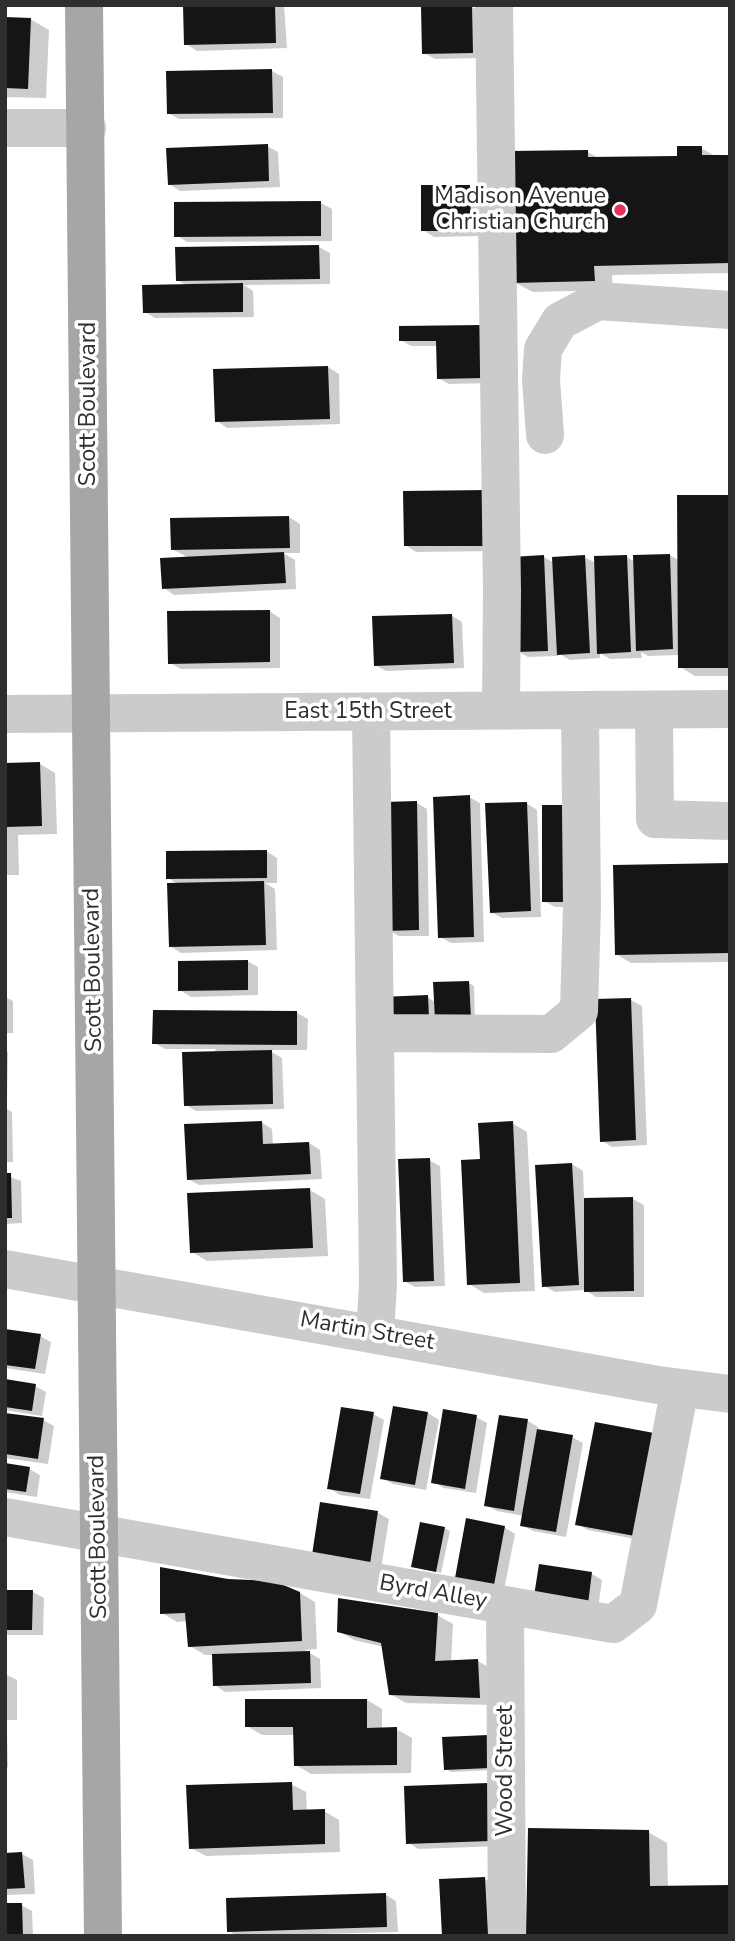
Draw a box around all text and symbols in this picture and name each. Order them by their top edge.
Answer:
place label: Madison Avenue Christian Church [434,183,606,237]
marker: Madison Avenue Christian Church [612,202,628,218]
street label: Scott Boulevard [75,322,103,486]
street label: East 15th Street [284,698,452,726]
street label: Scott Boulevard [79,888,109,1052]
street label: Martin Street [298,1307,436,1357]
street label: Scott Boulevard [84,1455,114,1619]
street label: Byrd Alley [377,1570,489,1616]
street label: Wood Street [492,1705,520,1837]

